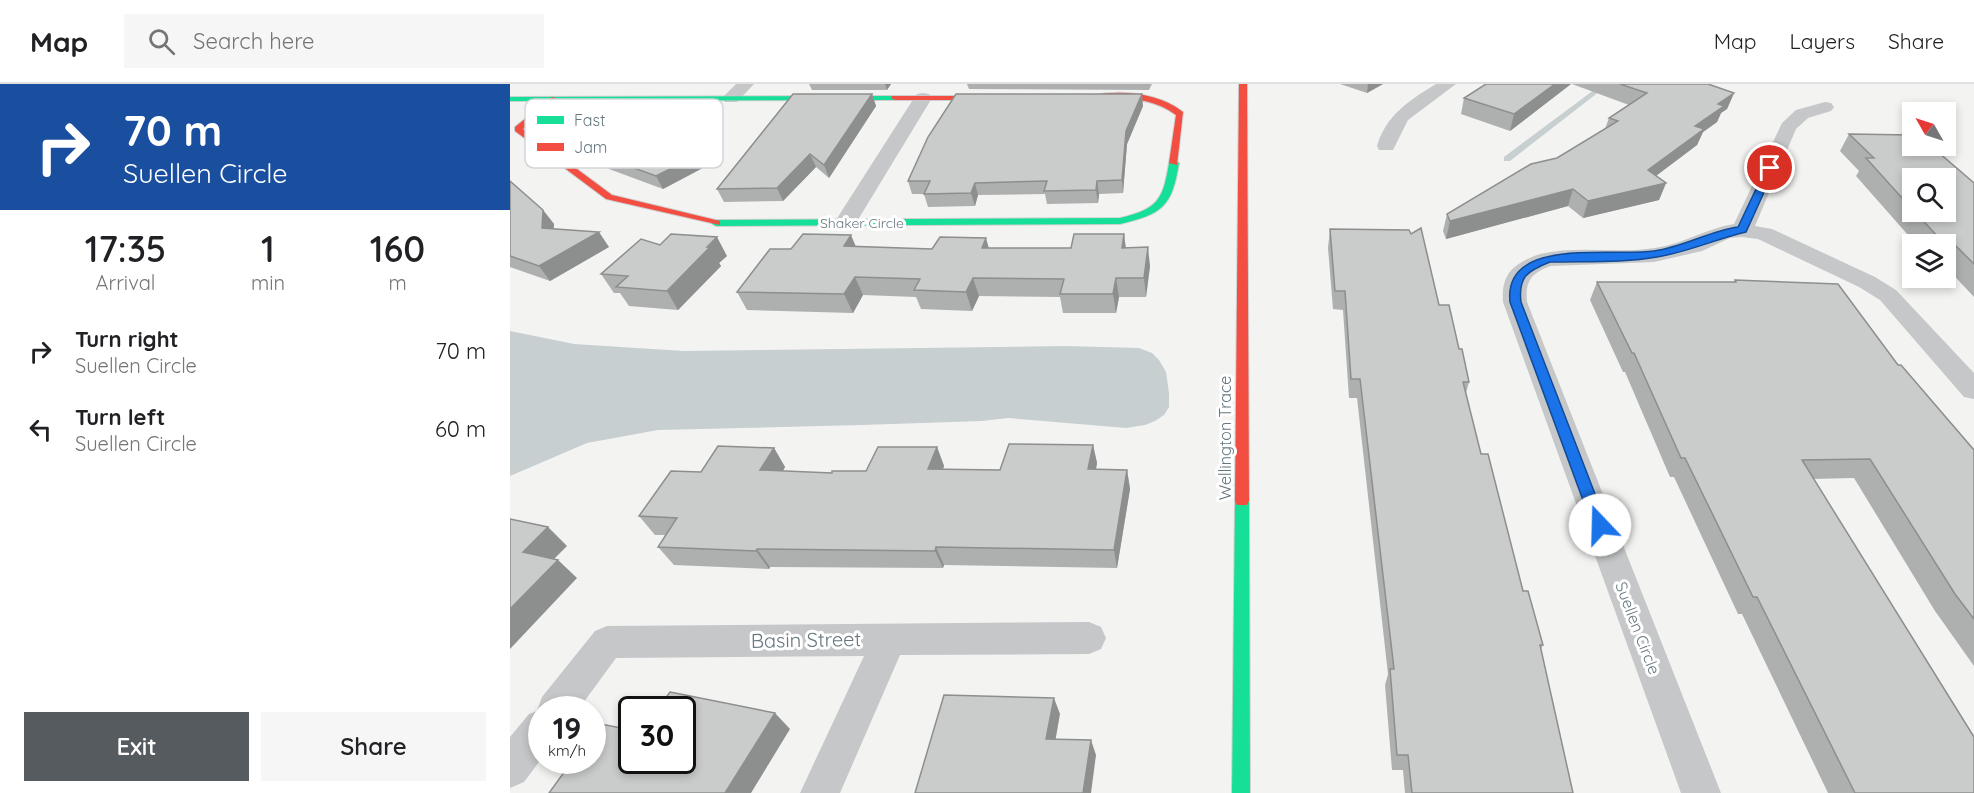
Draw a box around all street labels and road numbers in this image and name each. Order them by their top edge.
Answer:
street label: Shaker Circle [820,214,904,232]
street label: Wellington Trace [1215,376,1235,500]
street label: Suellen Circle [1611,579,1665,677]
street label: Basin Street [751,626,862,653]

